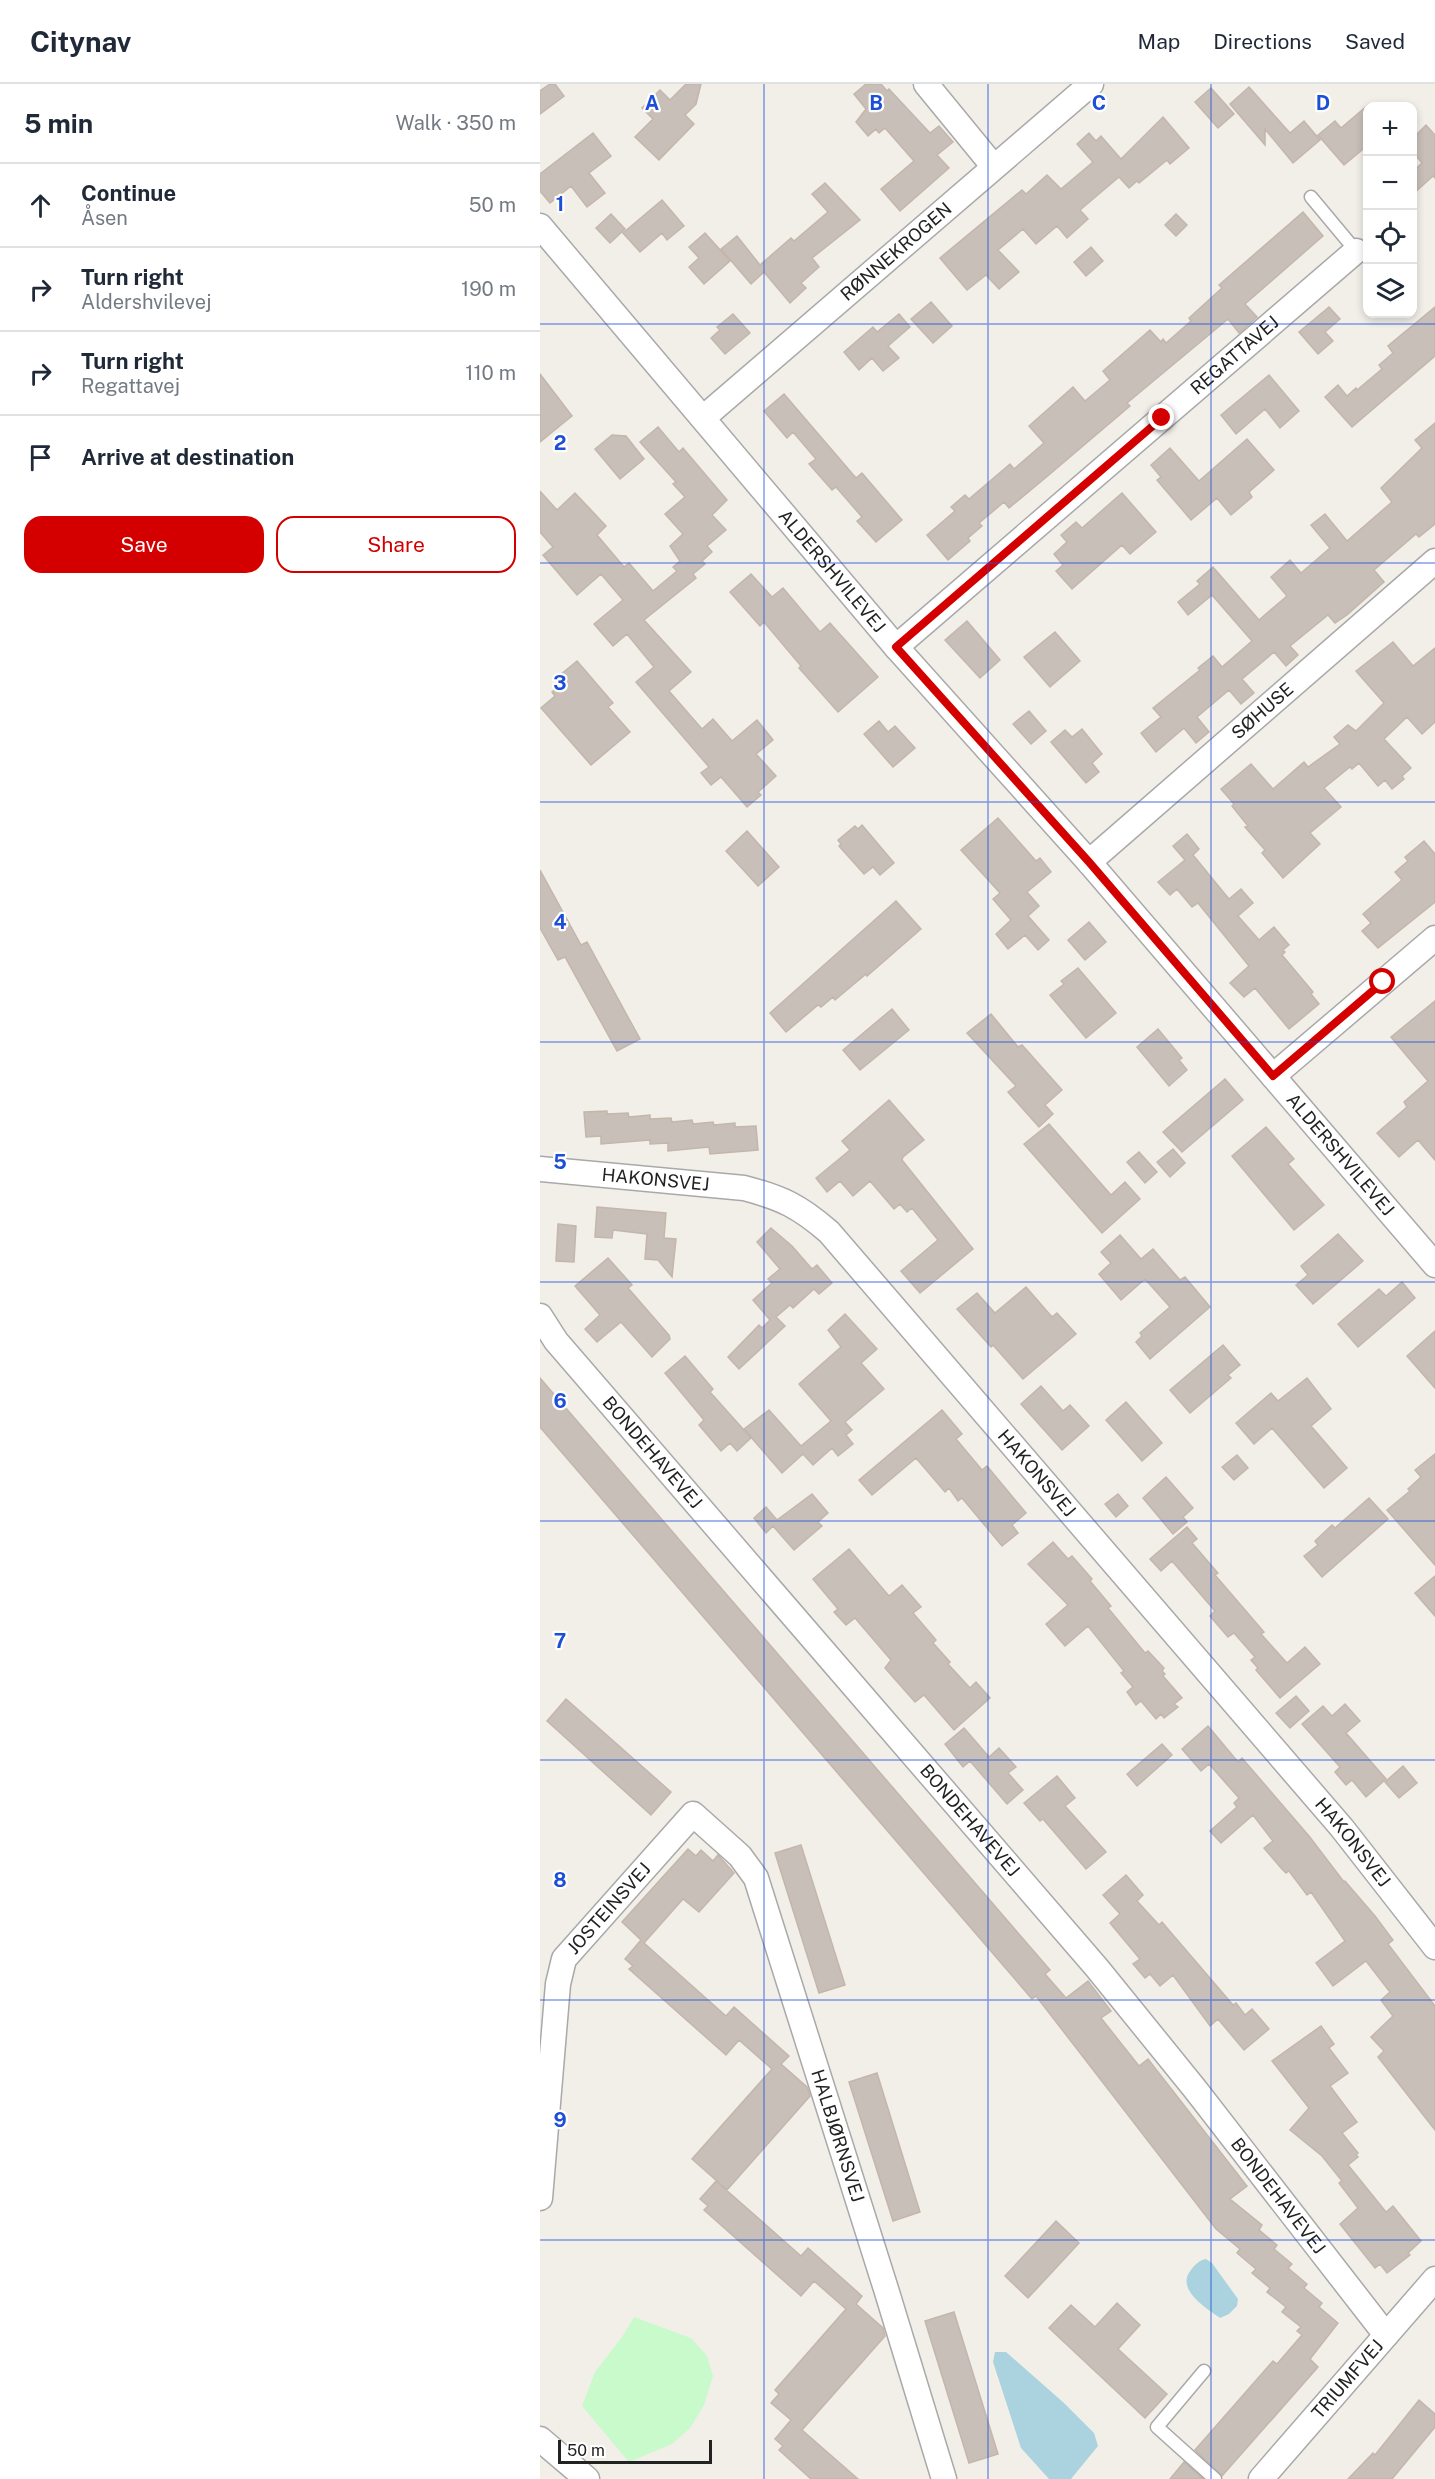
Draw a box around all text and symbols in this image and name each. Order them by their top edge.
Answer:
text: Citynav [30,25,131,58]
text: Map [1138,29,1180,54]
text: Directions [1213,29,1312,54]
text: Saved [1345,29,1405,54]
text: A [645,91,659,115]
text: B [869,91,883,115]
text: C [1092,91,1106,115]
text: D [1316,91,1330,115]
map controls [1363,102,1417,318]
button: + [1363,102,1417,156]
text: 5 min [24,108,93,139]
text: Walk · 350 m [396,111,516,135]
button: − [1363,156,1417,210]
text: Continue [81,180,176,206]
icon: ahead [24,189,57,222]
text: 1 [556,192,564,216]
text: 50 m [469,193,516,217]
street label: RØNNEKROGEN [836,198,956,305]
text: Åsen [81,206,128,230]
button: locate [1363,210,1417,264]
text: Turn right [81,264,184,290]
button: layers [1363,264,1417,318]
icon: right [24,273,57,306]
text: 190 m [461,277,516,301]
text: Aldershvilevej [81,290,211,314]
street label: REGATTAVEJ [1186,311,1283,399]
text: Turn right [81,348,184,374]
icon: right [24,357,57,390]
text: 110 m [465,361,516,385]
text: Regattavej [81,374,180,398]
route end [1148,404,1174,430]
text: 2 [554,431,566,455]
icon: arrive [24,441,57,474]
text: Arrive at destination [81,444,294,470]
street label: ALDERSHVILEVEJ [774,505,890,636]
button: Save [24,516,264,573]
button: Share [276,516,516,573]
text: 3 [553,671,567,695]
street label: SØHUSE [1227,678,1297,743]
text: 4 [553,910,567,934]
route start [1369,968,1395,994]
street label: ALDERSHVILEVEJ [1283,1089,1399,1220]
text: 5 [553,1150,567,1174]
street label: HAKONSVEJ [601,1164,710,1195]
text: 6 [553,1389,567,1413]
street label: BONDEHAVEVEJ [599,1392,707,1512]
street label: HAKONSVEJ [994,1425,1080,1521]
text: 7 [554,1629,566,1653]
street label: BONDEHAVEVEJ [916,1760,1024,1880]
street label: HAKONSVEJ [1311,1793,1395,1891]
street label: JOSTEINSVEJ [562,1858,655,1958]
text: 8 [553,1868,567,1892]
street label: HALBJØRNSVEJ [807,2067,869,2204]
text: 9 [553,2108,567,2132]
street label: BONDEHAVEVEJ [1227,2134,1330,2258]
street label: TRIUMFVEJ [1307,2335,1387,2423]
scale bar [558,2437,712,2464]
text: 50 m [567,2441,605,2460]

